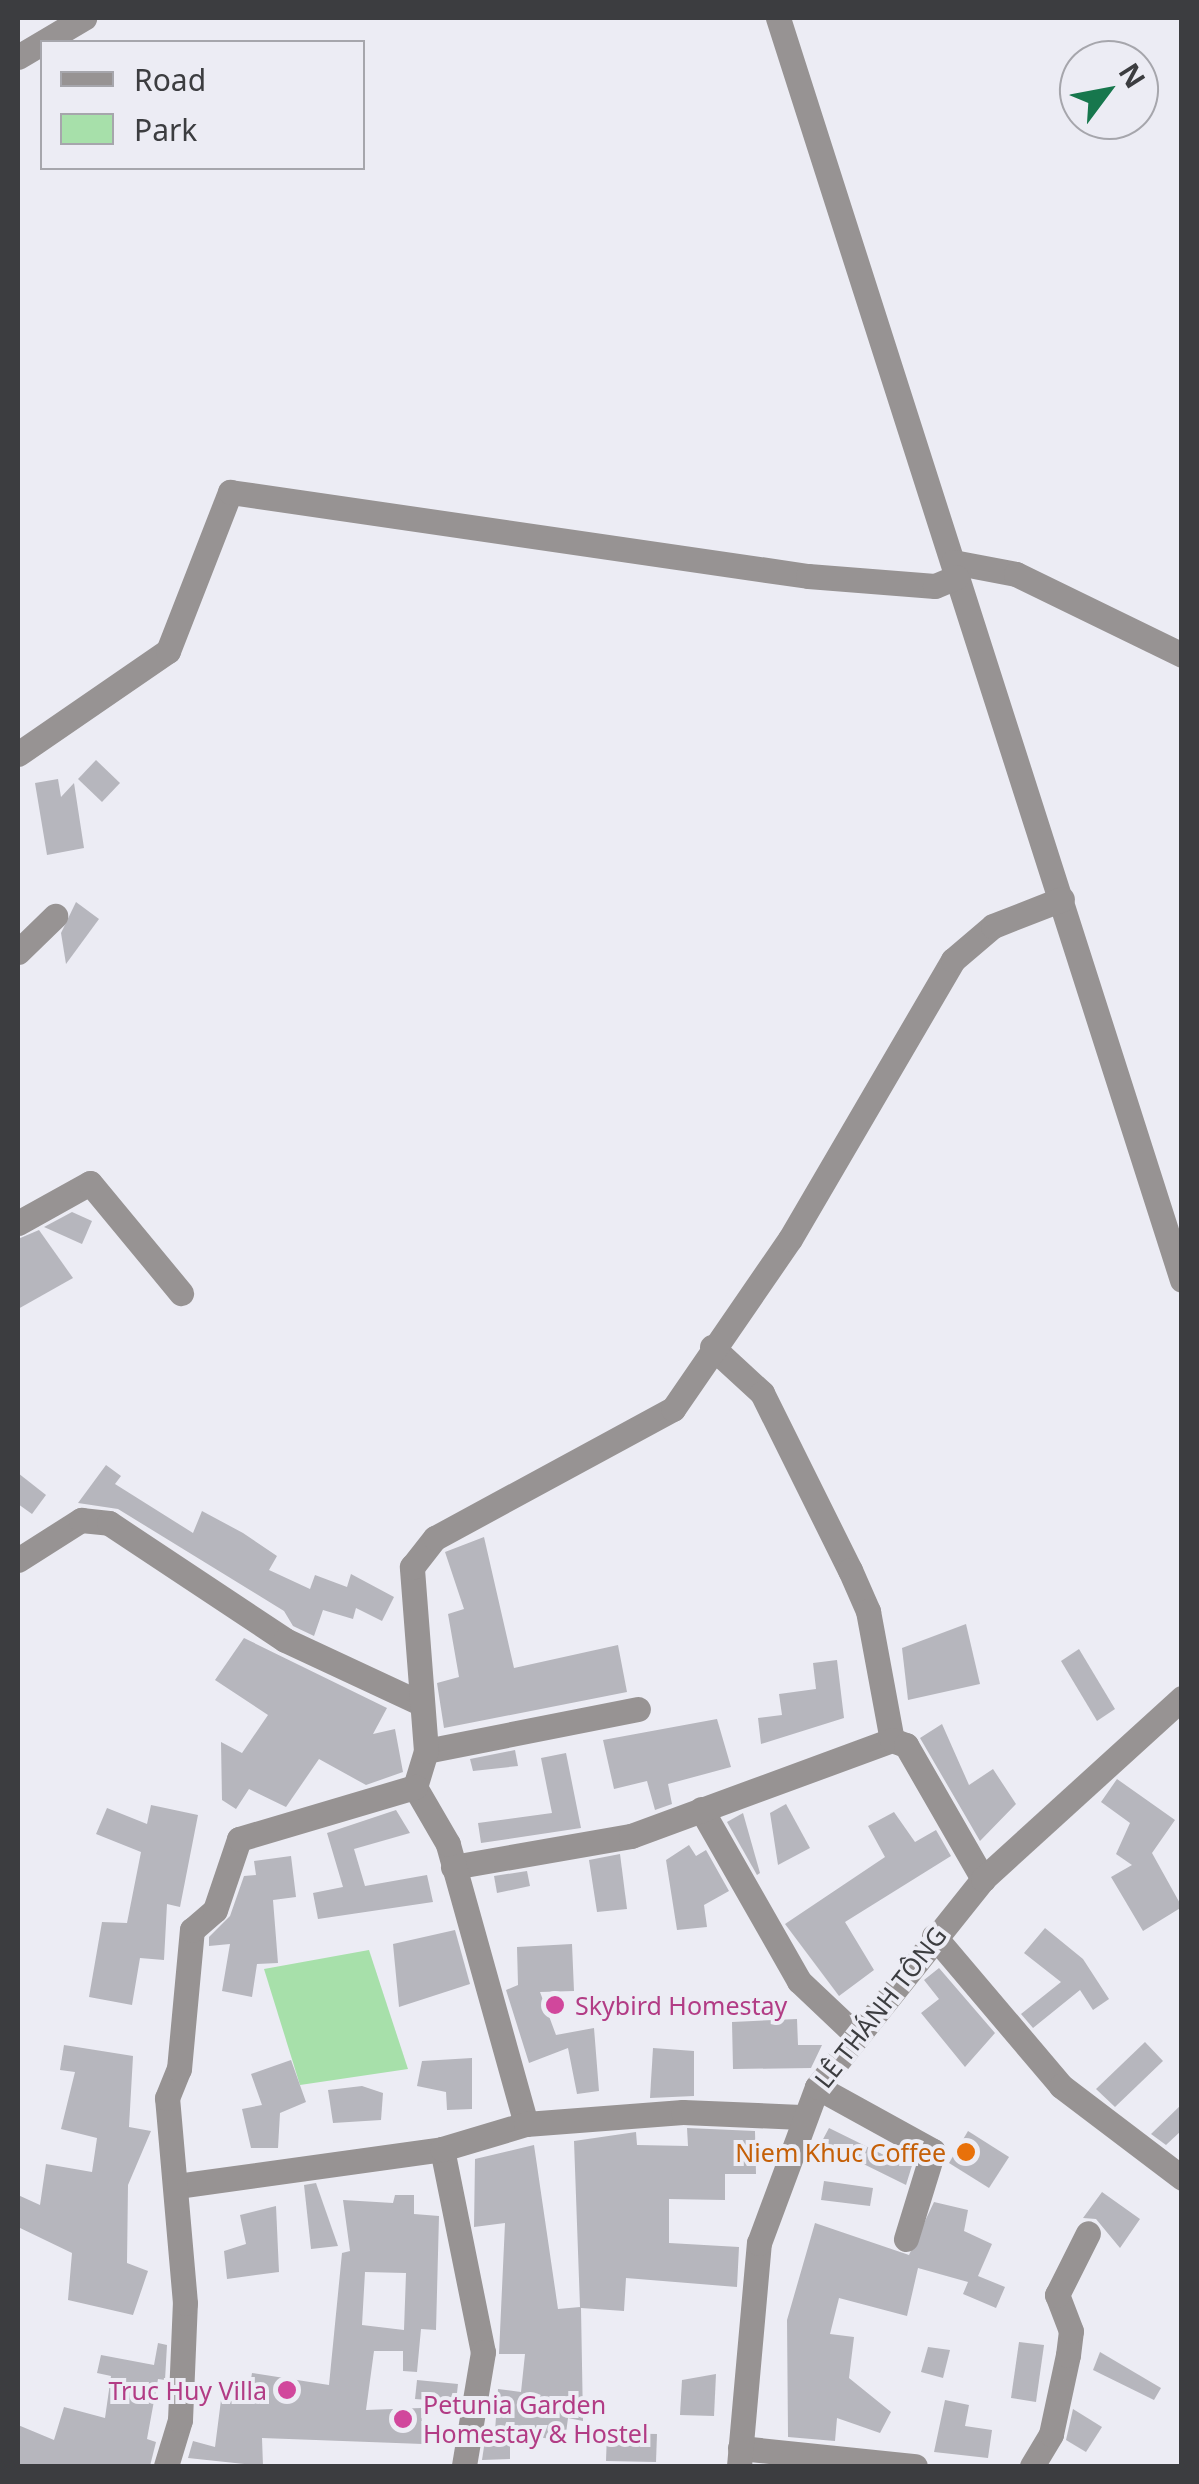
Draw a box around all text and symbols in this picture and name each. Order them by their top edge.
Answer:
legend [40,40,365,170]
north arrow [1059,40,1159,140]
text: N [1111,55,1155,95]
text: Road [134,59,206,100]
text: Park [134,109,197,150]
street label: LÊ THÁNH TÔNG [808,1921,952,2093]
place label: Skybird Homestay [575,1990,787,2020]
marker: Skybird Homestay [544,1994,566,2016]
place label: Niem Khuc Coffee [735,2137,946,2167]
marker: Niem Khuc Coffee [955,2141,977,2163]
place label: Truc Huy Villa [108,2375,267,2405]
marker: Truc Huy Villa [276,2379,298,2401]
place label: Petunia Garden Homestay & Hostel [423,2390,648,2449]
marker: Petunia Garden Homestay & Hostel [392,2408,414,2430]

